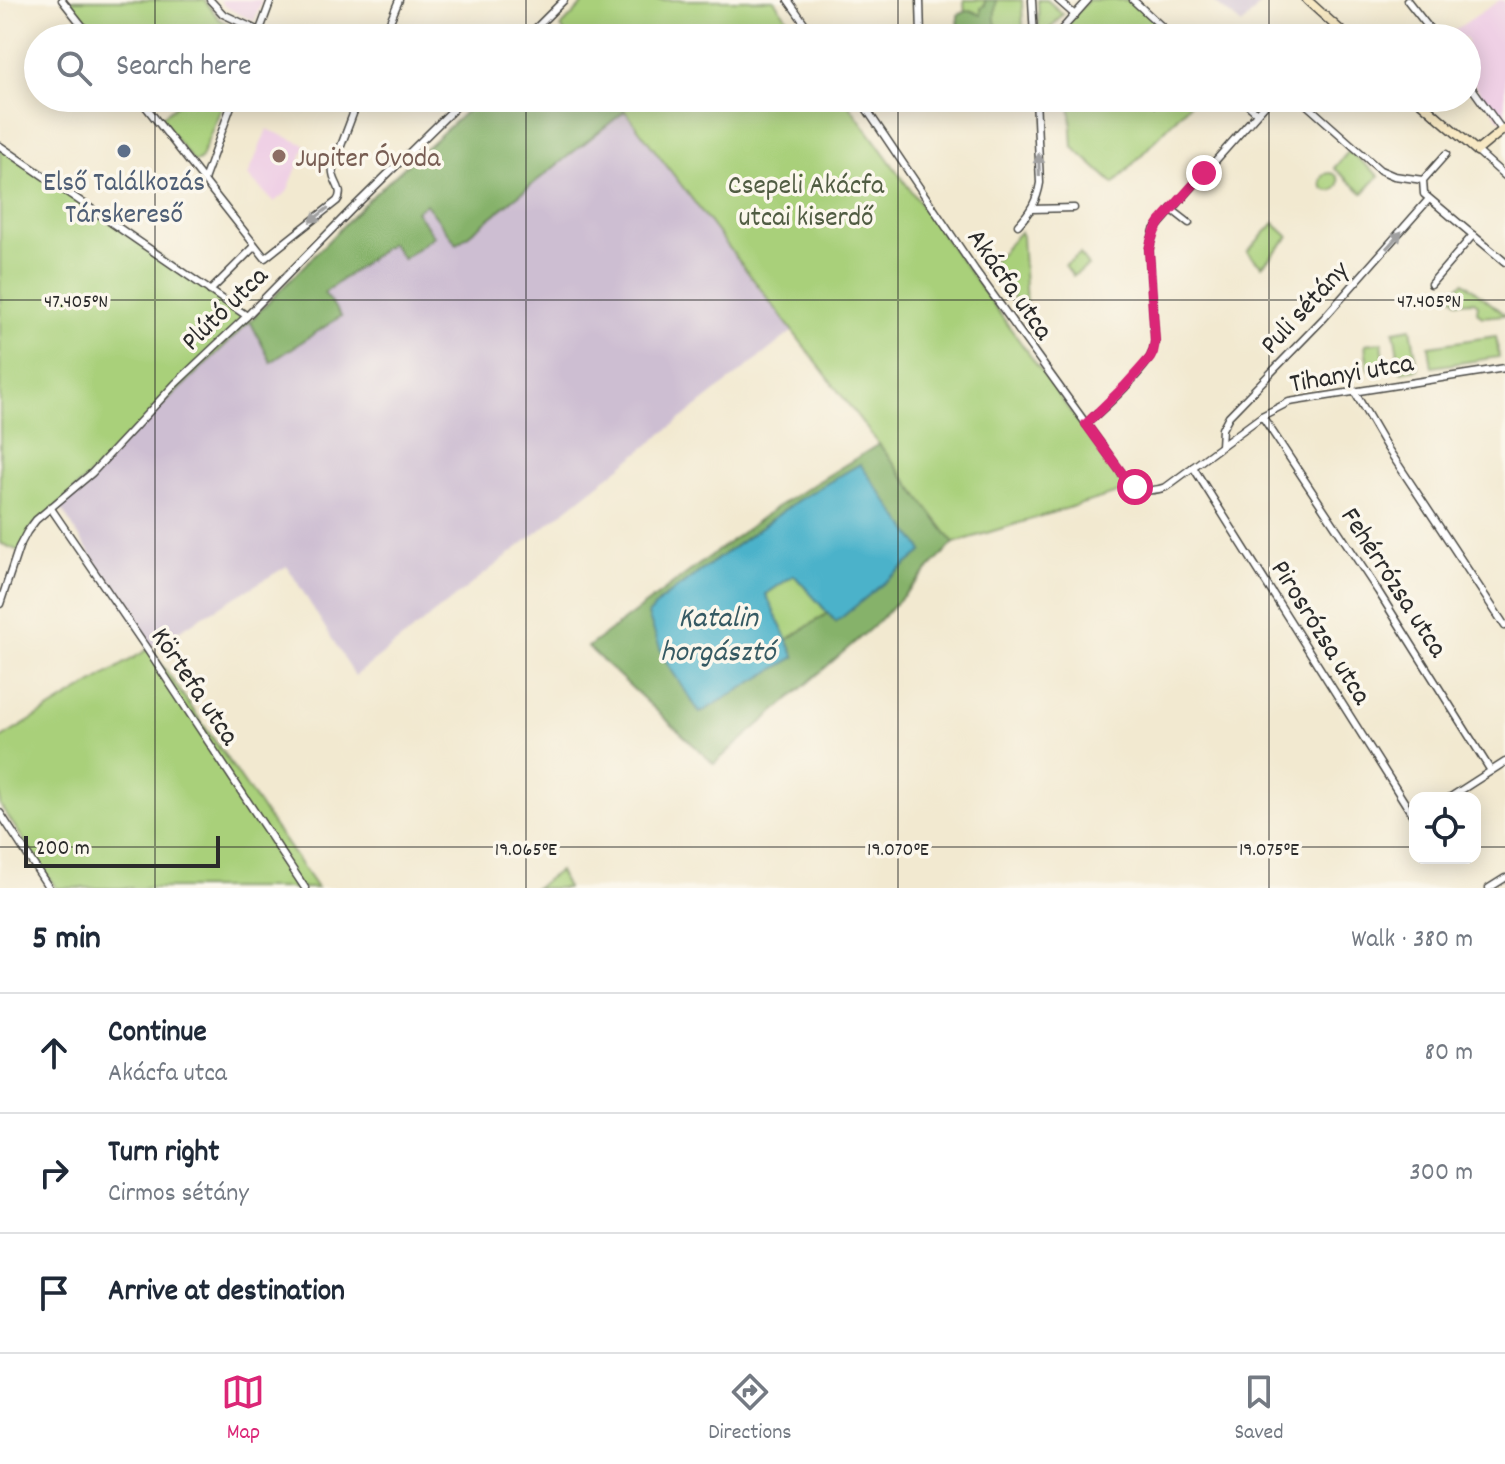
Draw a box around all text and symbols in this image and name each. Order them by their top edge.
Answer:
search box [24,24,1481,112]
icon: search [52,46,96,90]
text: Search here [116,47,252,90]
place label: Jupiter Óvoda [295,141,441,181]
marker: Első Találkozás Társkereső [115,142,133,160]
marker: Jupiter Óvoda [270,147,288,165]
one-way arrow [1032,152,1045,177]
route end [1186,155,1222,191]
place label: Első Találkozás Társkereső [43,165,205,237]
park label: Csepeli Akácfa utcai kiserdő [728,168,885,240]
one-way arrow [309,207,330,223]
street label: Akácfa utca [955,222,1062,351]
one-way arrow [1385,230,1402,250]
street label: Puli sétány [1253,253,1361,365]
street label: Plútó utca [174,258,280,362]
text: 47.405°N [44,289,108,317]
text: 47.405°N [1397,289,1461,317]
street label: Tihanyi utca [1287,345,1418,406]
route start [1117,469,1153,505]
street label: Fehérrózsa utca [1328,501,1456,667]
street label: Pirosrózsa utca [1258,553,1380,715]
water label: Katalin horgásztó [661,599,779,676]
street label: Körtefa utca [139,621,248,756]
map controls [1409,792,1481,864]
button: locate [1409,792,1481,864]
scale bar [24,832,220,868]
text: 200 m [36,834,90,865]
text: 19.065°E [495,837,557,865]
text: 19.070°E [867,837,929,865]
text: 19.075°E [1239,837,1299,865]
text: 5 min [32,916,101,965]
text: Walk · 380 m [1351,922,1473,959]
text: Continue [108,1013,207,1056]
icon: ahead [32,1031,76,1075]
text: 80 m [1425,1035,1473,1072]
text: Akácfa utca [108,1056,227,1093]
text: Turn right [108,1133,219,1176]
icon: right [32,1151,76,1195]
text: 300 m [1409,1155,1473,1192]
text: Cirmos sétány [108,1176,249,1213]
icon: arrive [32,1271,76,1315]
text: Arrive at destination [108,1272,345,1315]
tab: Map [221,1370,265,1449]
tab: Directions [708,1370,792,1449]
tab: Saved [1234,1370,1284,1449]

